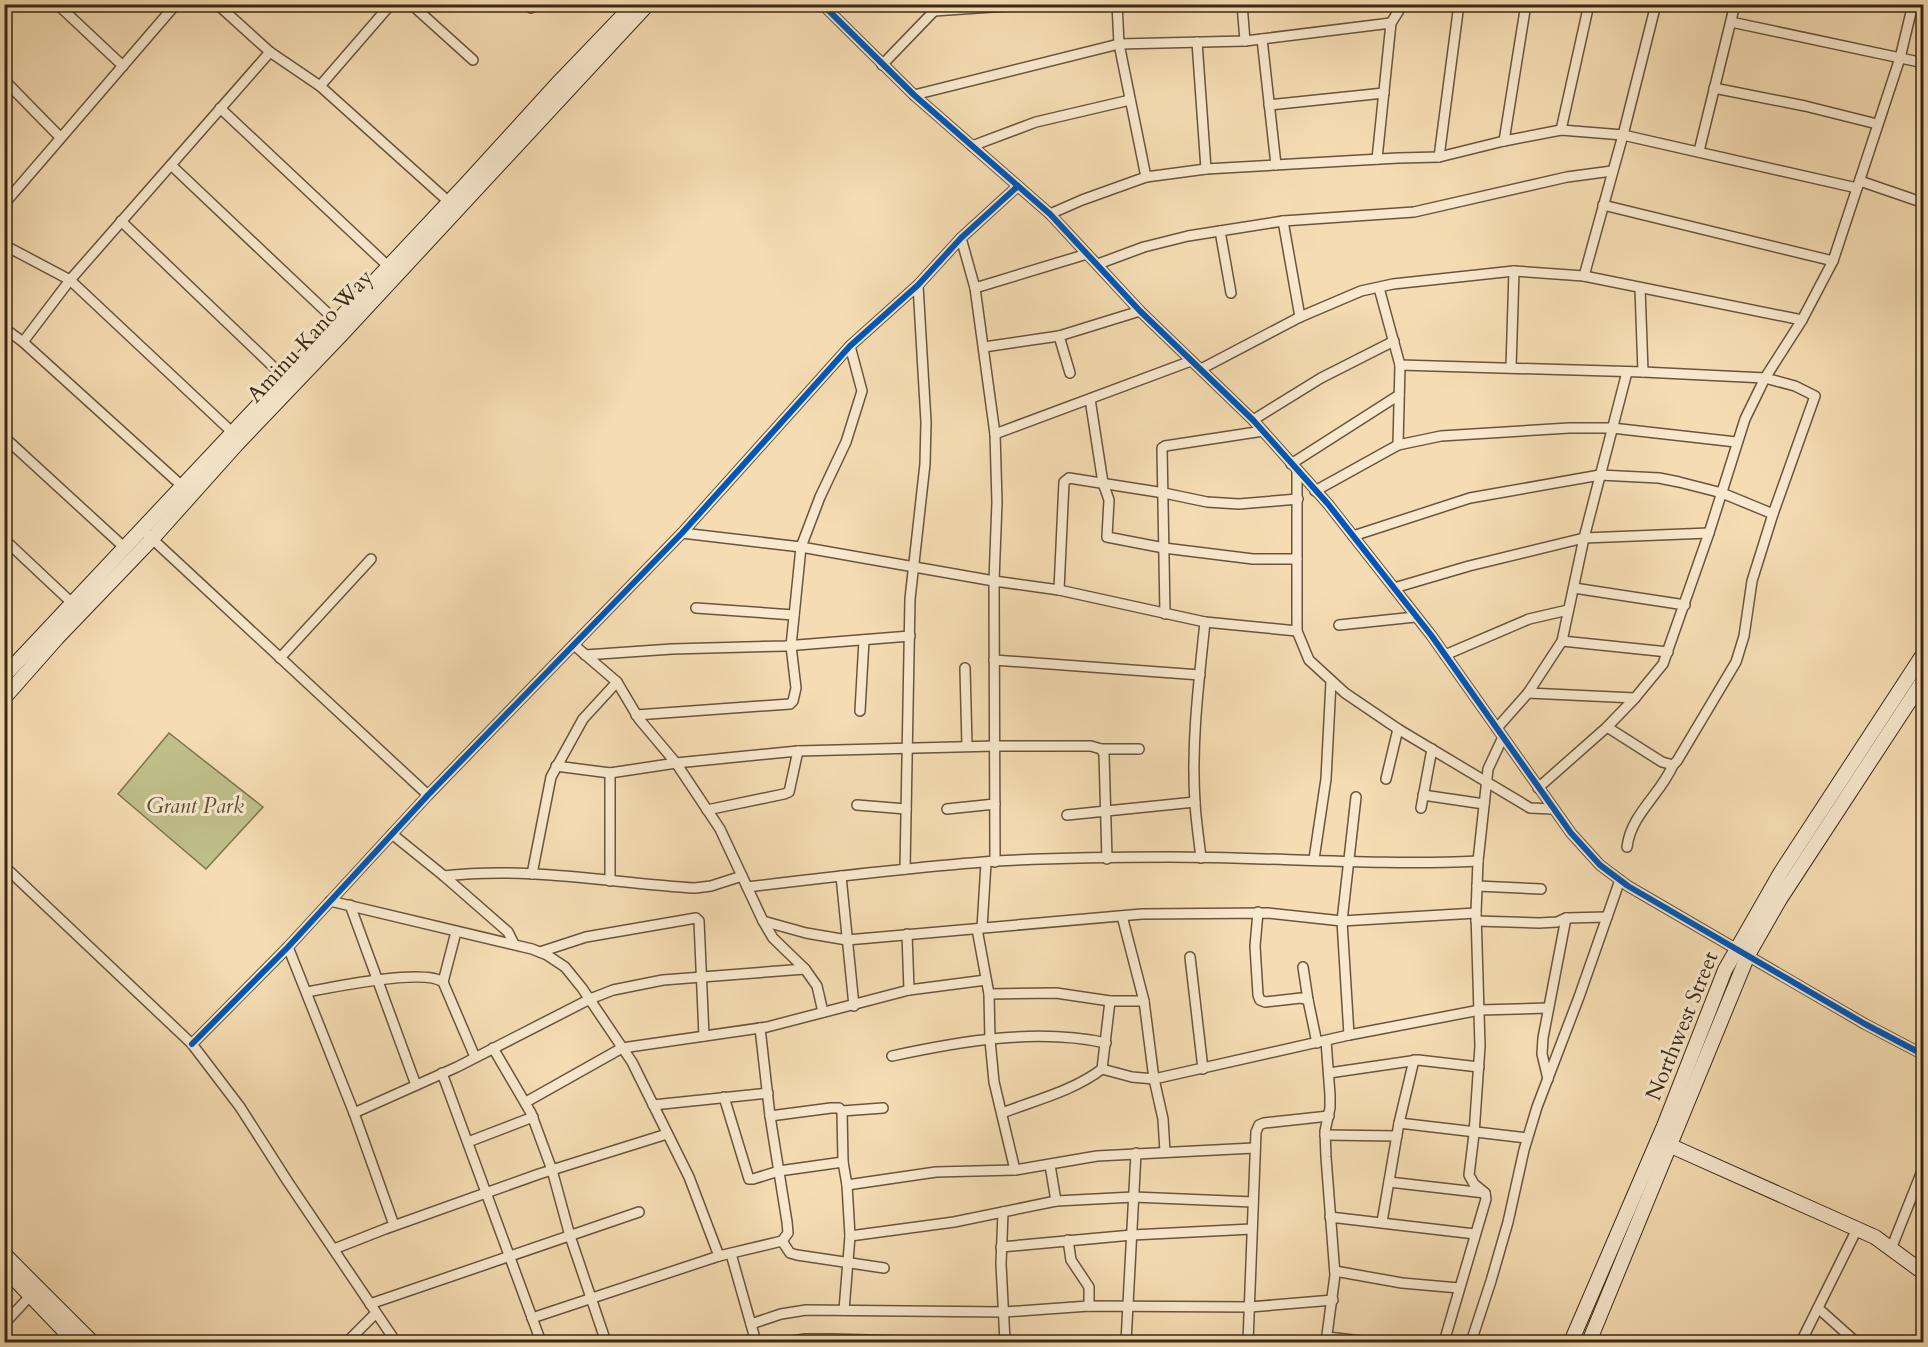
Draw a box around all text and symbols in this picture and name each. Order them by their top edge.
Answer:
street label: Aminu Kano Way [240,262,380,409]
park label: Grant Park [146,791,244,821]
street label: Northwest Street [1638,947,1726,1105]

